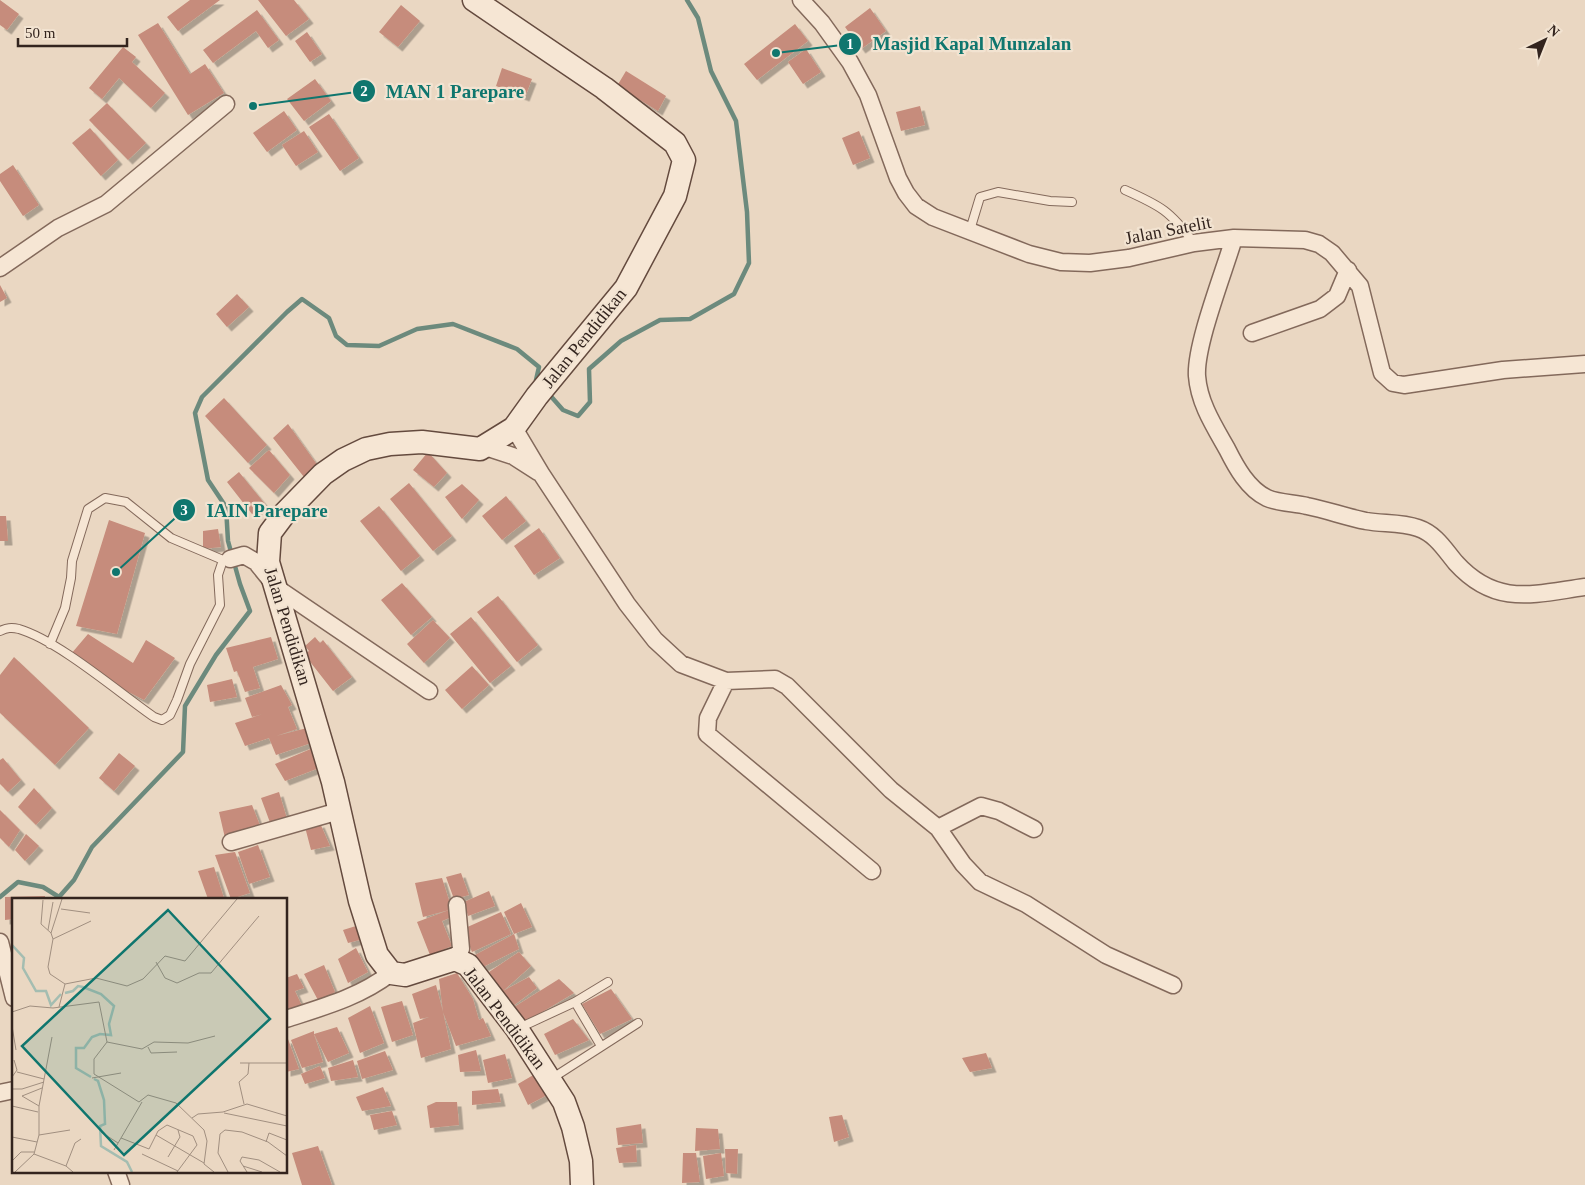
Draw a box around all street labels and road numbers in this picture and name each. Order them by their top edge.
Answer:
street label: Jalan Satelit [1123,212,1213,248]
street label: Jalan Pendidikan [538,284,630,392]
street label: Jalan Pendidikan [261,565,315,687]
street label: Jalan Pendidikan [460,963,550,1073]

